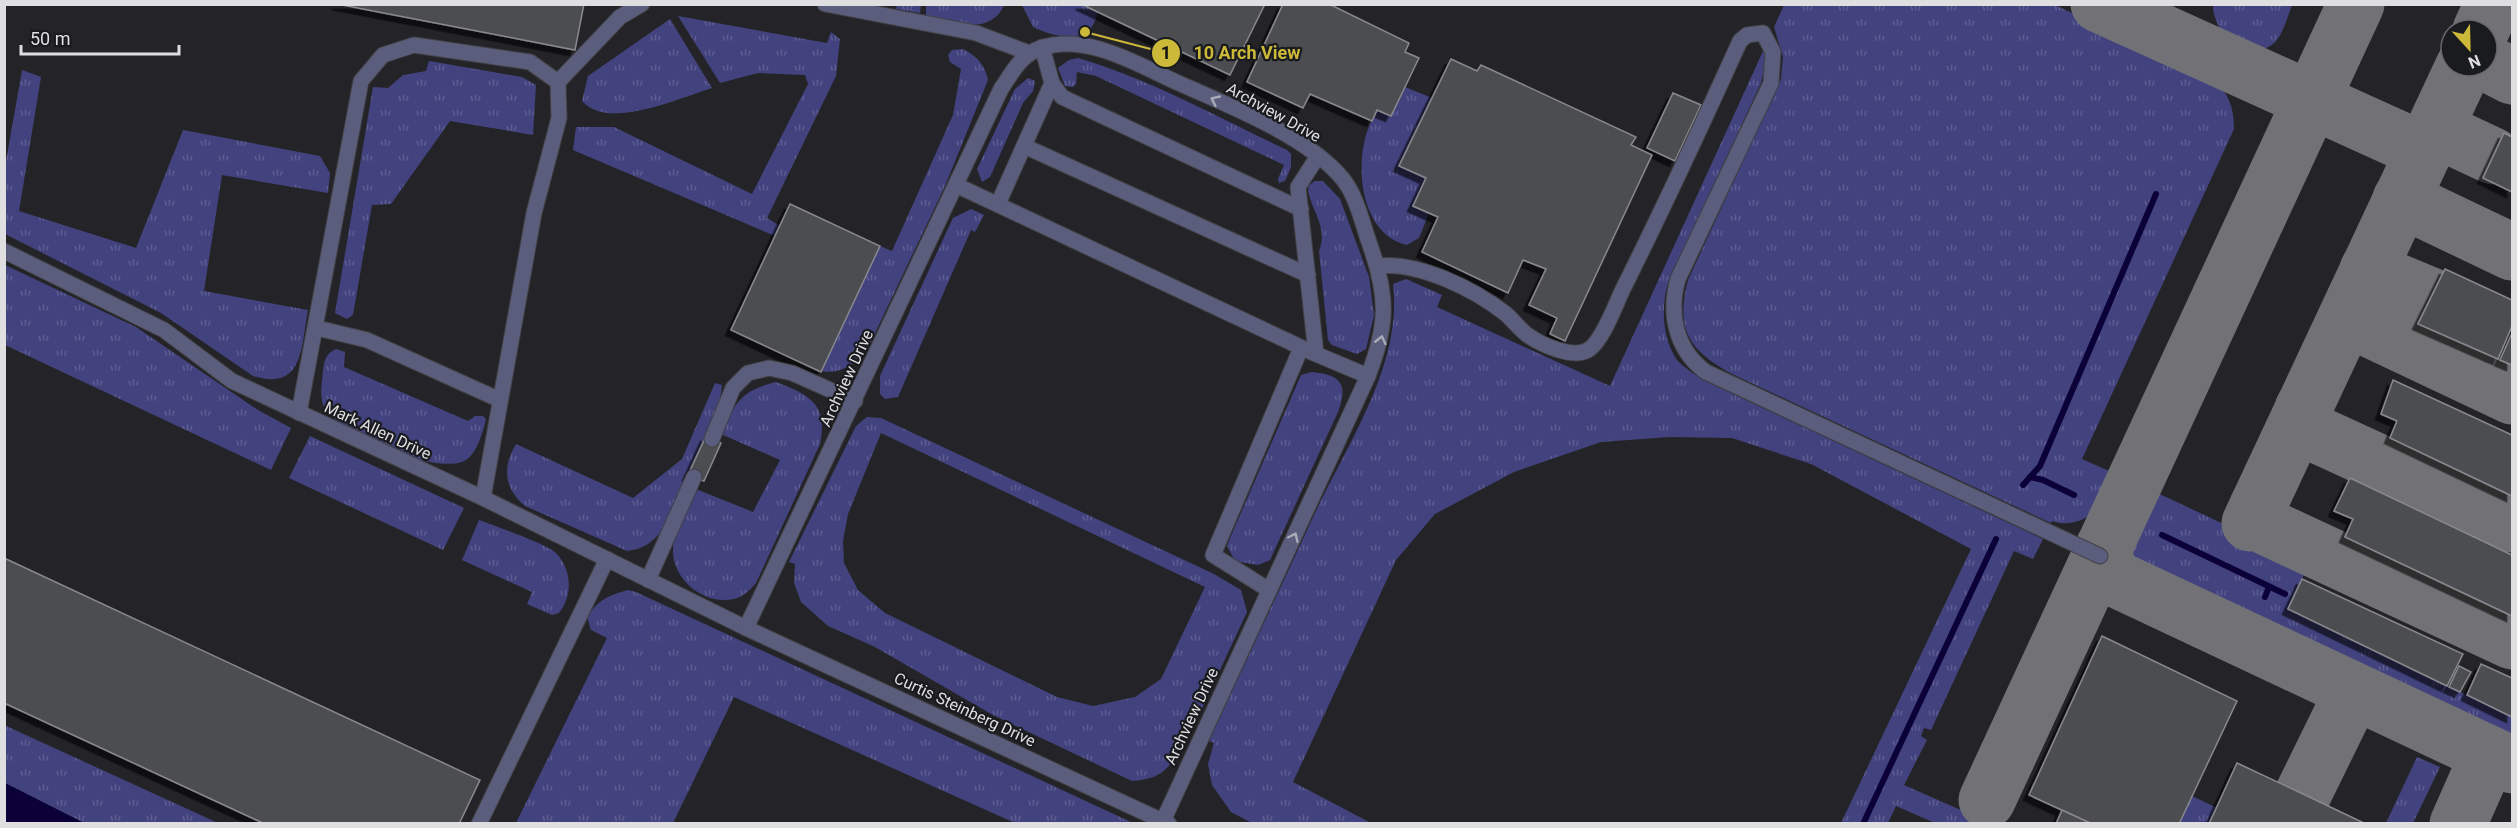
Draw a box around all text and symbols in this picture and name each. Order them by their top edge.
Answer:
scale bar [21,18,178,56]
north arrow [2439,18,2499,78]
text: 50 m [30,28,70,49]
callout: 10 Arch View [1151,35,1312,71]
text: 1 [1161,42,1171,63]
text: 10 Arch View [1193,42,1301,63]
text: N [2466,51,2483,72]
street label: Archview Drive [1223,79,1324,146]
one-way arrow [1210,95,1221,107]
street label: Archview Drive [816,327,877,430]
one-way arrow [1373,335,1386,345]
street label: Mark Allen Drive [321,397,434,463]
one-way arrow [1286,533,1298,544]
street label: Archview Drive [1161,665,1222,768]
street label: Curtis Steinberg Drive [891,668,1039,751]

